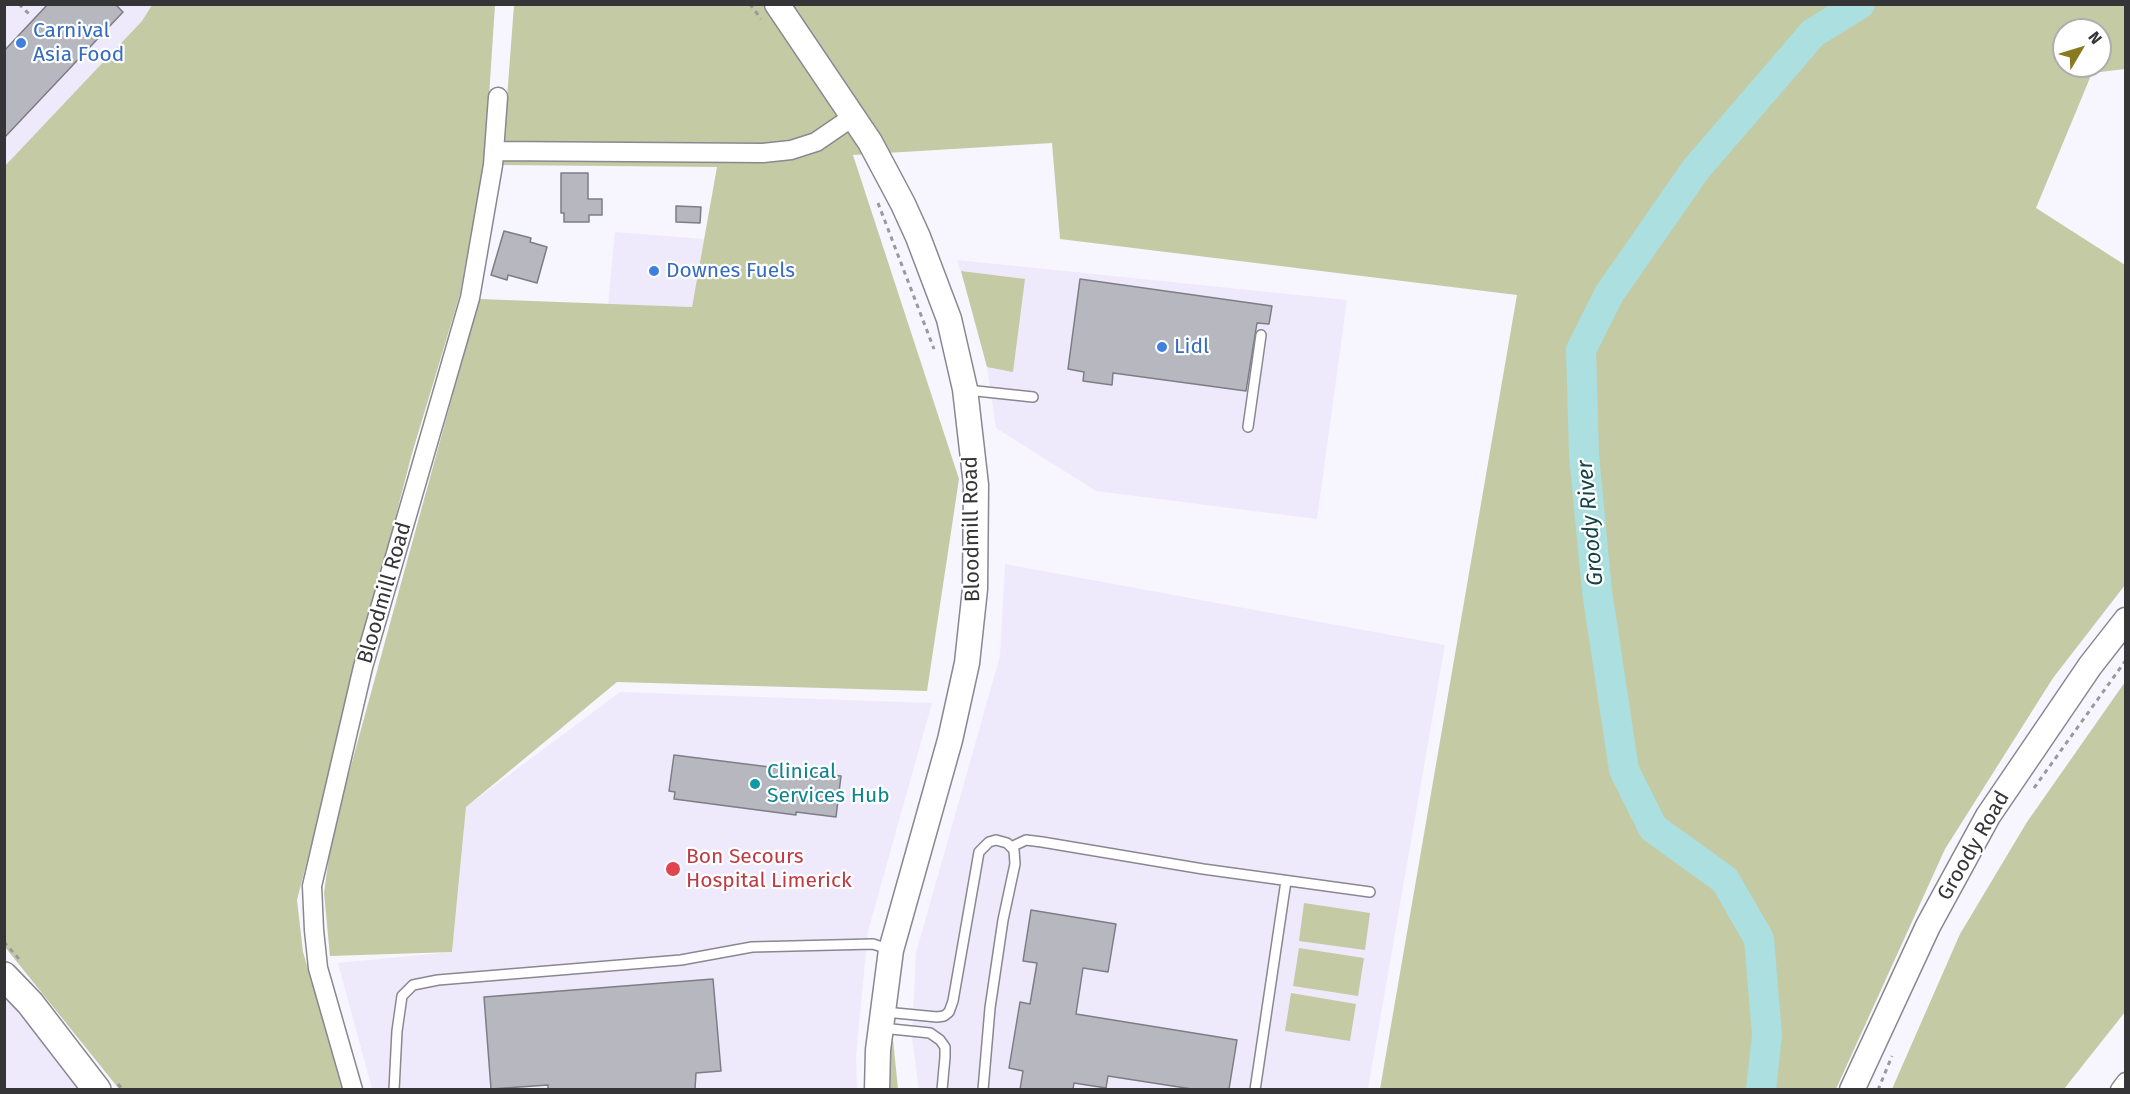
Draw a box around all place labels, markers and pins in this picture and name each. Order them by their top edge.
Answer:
place label: Carnival Asia Food [33,18,124,68]
marker: Carnival Asia Food [14,36,28,50]
place label: Downes Fuels [666,258,795,284]
marker: Downes Fuels [647,264,661,278]
place label: Lidl [1174,334,1209,360]
marker: Lidl [1155,340,1169,354]
place label: Clinical Services Hub [767,759,890,809]
marker: Clinical Services Hub [748,777,762,791]
place label: Bon Secours Hospital Limerick [686,844,852,894]
marker: Bon Secours Hospital Limerick [664,860,682,878]

